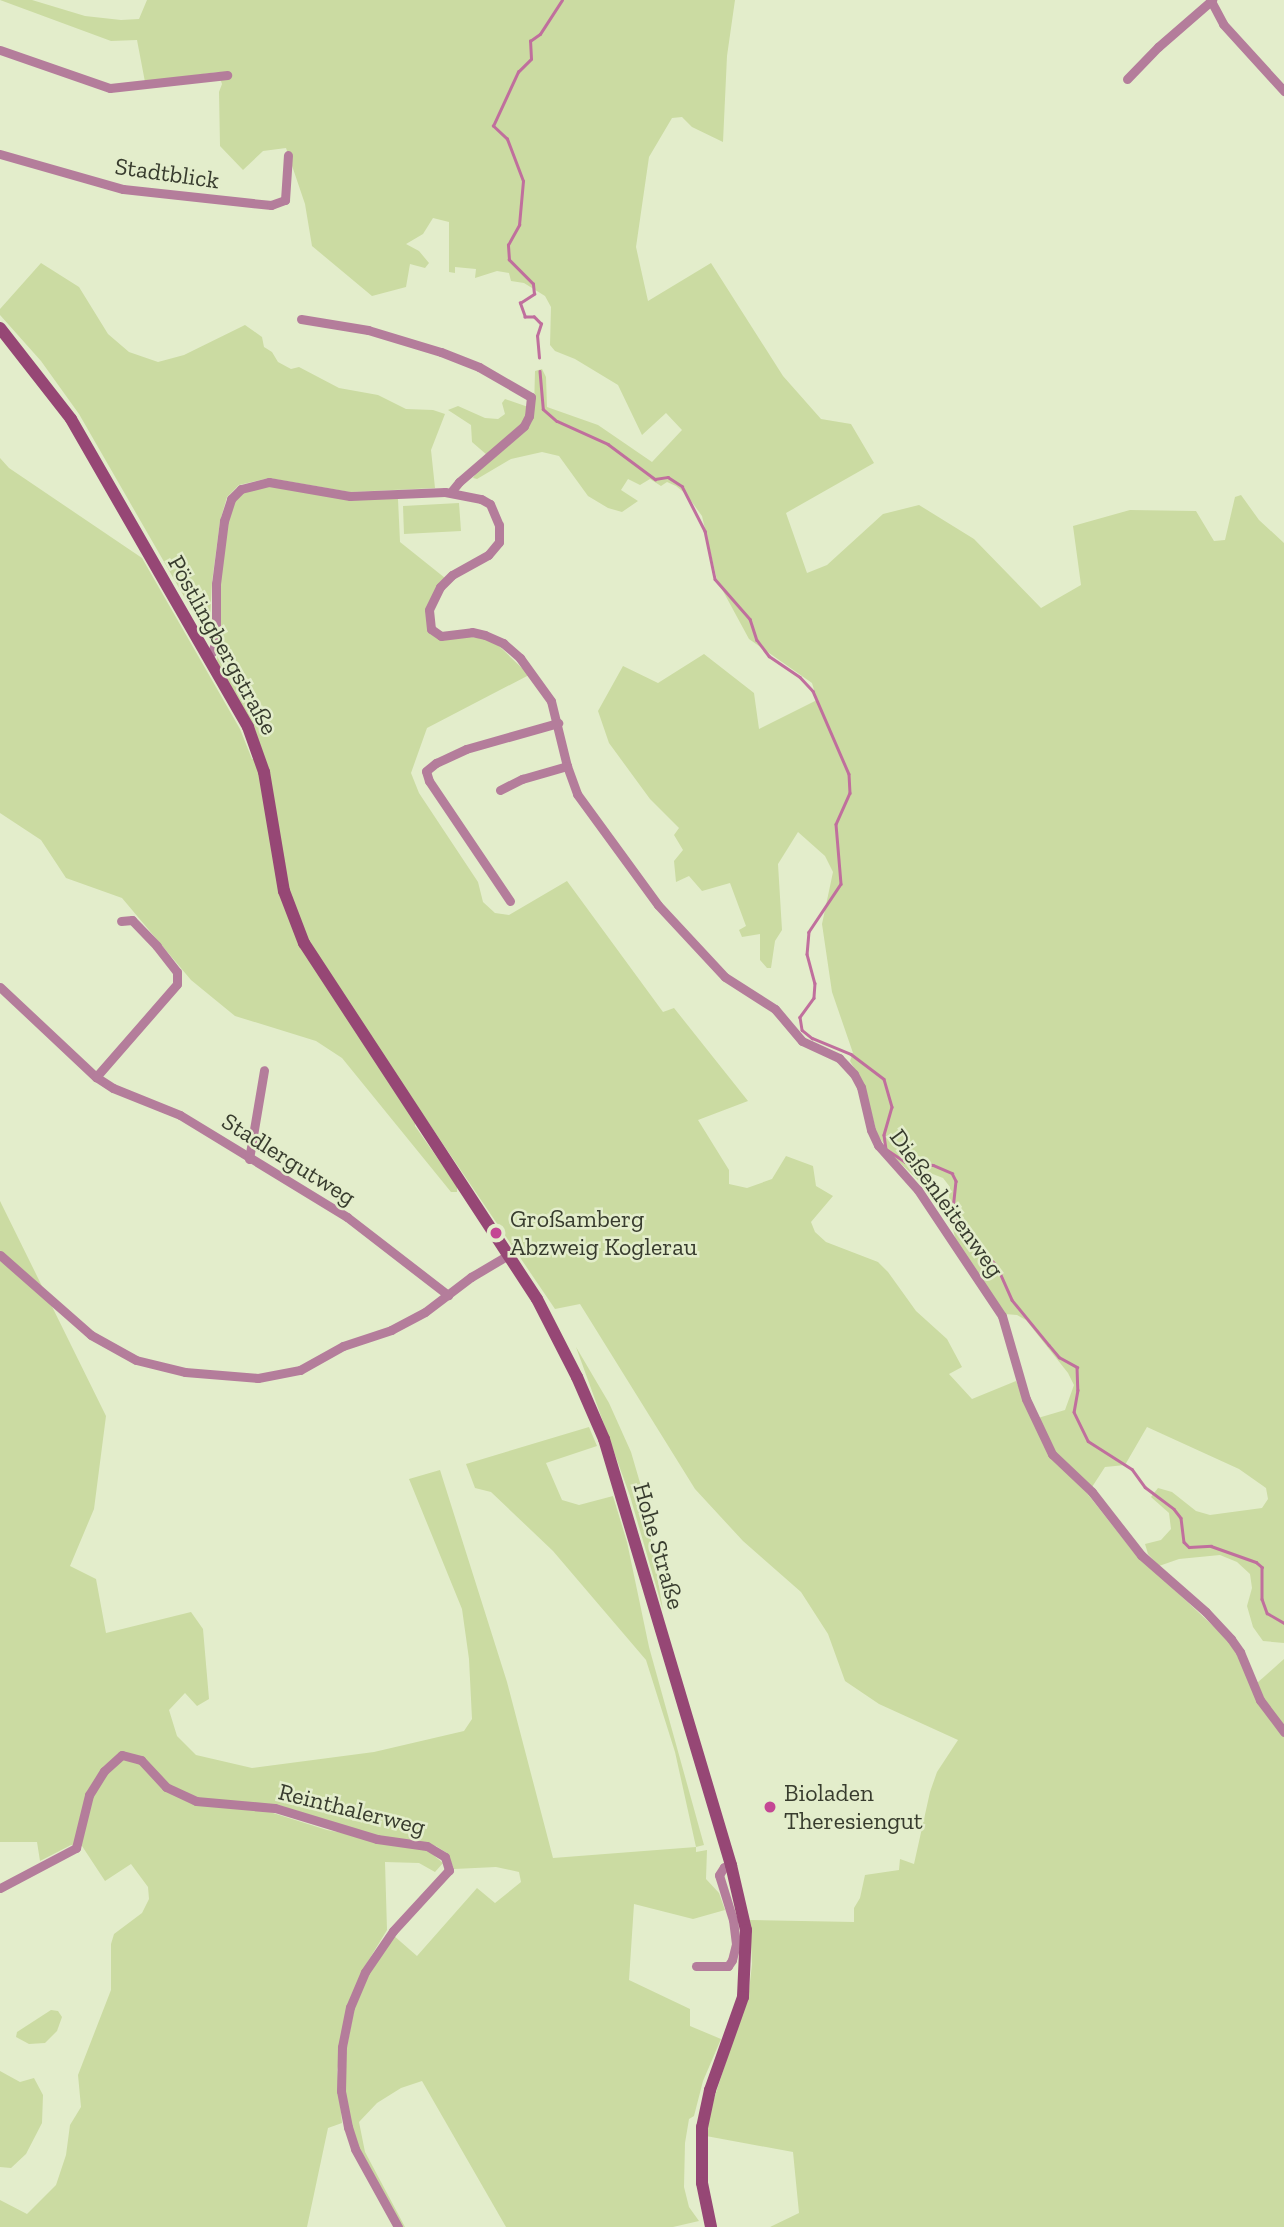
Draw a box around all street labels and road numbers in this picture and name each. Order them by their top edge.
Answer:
street label: Stadtblick [113,151,221,195]
street label: Pöstlingbergstraße [162,550,284,740]
street label: Stadlergutweg [217,1106,361,1212]
street label: Dießenleitenweg [884,1123,1010,1283]
street label: Hohe Straße [627,1479,691,1613]
street label: Reinthalerweg [275,1777,429,1841]

